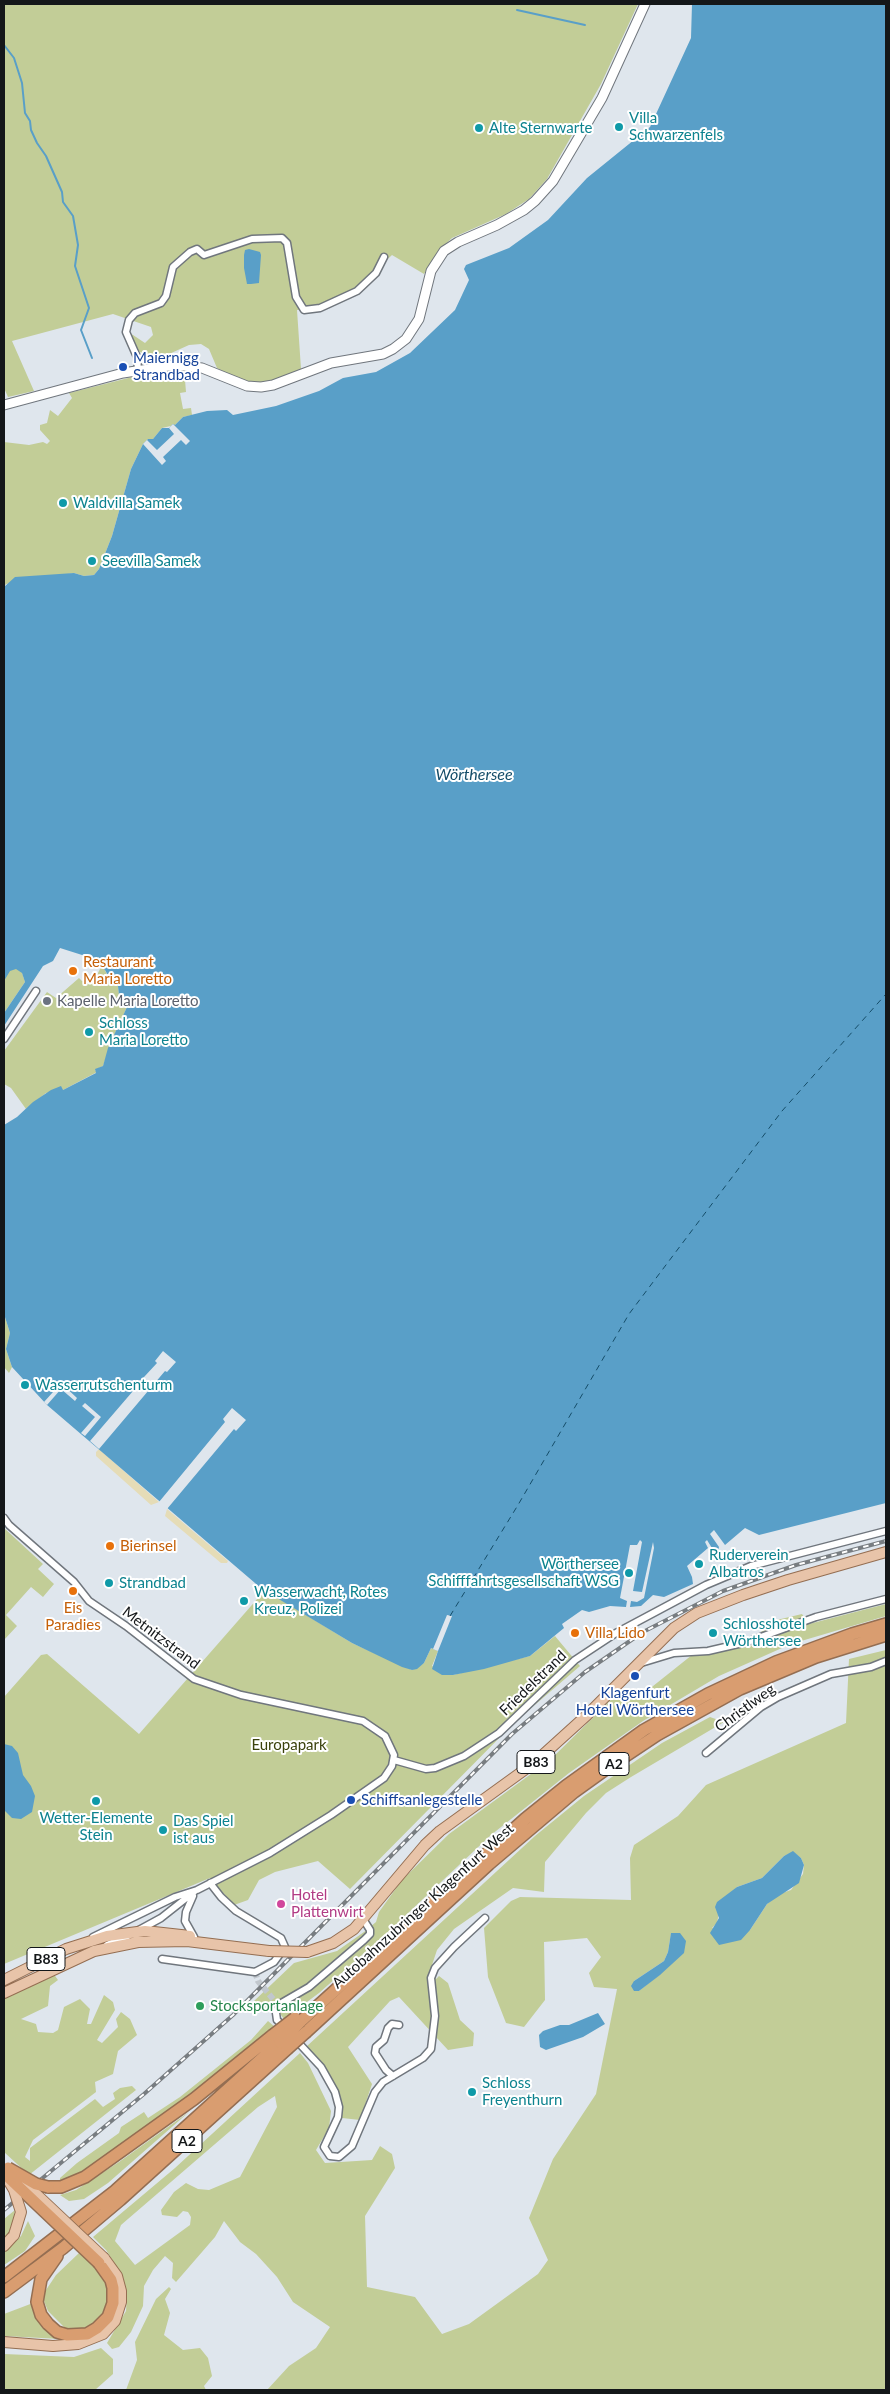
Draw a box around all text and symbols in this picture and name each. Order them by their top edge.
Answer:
place label: Villa Schwarzenfels [629,109,723,144]
place label: Alte Sternwarte [489,119,592,137]
marker: Villa Schwarzenfels [613,121,625,133]
marker: Alte Sternwarte [473,122,485,134]
place label: Maiernigg Strandbad [133,349,200,384]
marker: Maiernigg Strandbad [117,361,129,373]
place label: Waldvilla Samek [73,494,180,512]
marker: Waldvilla Samek [57,497,69,509]
place label: Seevilla Samek [102,552,199,570]
marker: Seevilla Samek [86,555,98,567]
water label: Wörthersee [435,765,513,785]
place label: Restaurant Maria Loretto [83,953,172,988]
marker: Restaurant Maria Loretto [67,965,79,977]
place label: Kapelle Maria Loretto [57,992,198,1010]
marker: Kapelle Maria Loretto [41,995,53,1007]
place label: Schloss Maria Loretto [99,1014,188,1049]
marker: Schloss Maria Loretto [83,1026,95,1038]
place label: Wasserrutschenturm [35,1376,172,1394]
marker: Wasserrutschenturm [19,1379,31,1391]
place label: Bierinsel [120,1537,176,1555]
marker: Bierinsel [104,1540,116,1552]
place label: Ruderverein Albatros [709,1546,789,1581]
place label: Wörthersee Schifffahrtsgesellschaft WSG [428,1555,619,1590]
marker: Ruderverein Albatros [693,1558,705,1570]
marker: Wörthersee Schifffahrtsgesellschaft WSG [623,1567,635,1579]
place label: Strandbad [119,1574,186,1592]
marker: Strandbad [103,1577,115,1589]
place label: Wasserwacht, Rotes Kreuz, Polizei [254,1583,387,1618]
marker: Eis Paradies [67,1585,79,1597]
marker: Wasserwacht, Rotes Kreuz, Polizei [238,1595,250,1607]
place label: Eis Paradies [45,1599,101,1634]
street label: Metnitzstrand [119,1603,203,1673]
place label: Schlosshotel Wörthersee [723,1615,805,1650]
place label: Villa Lido [585,1624,645,1642]
marker: Villa Lido [569,1627,581,1639]
marker: Schlosshotel Wörthersee [707,1627,719,1639]
street label: Friedelstrand [496,1647,570,1719]
marker: Klagenfurt Hotel Wörthersee [629,1670,641,1682]
street label: Christlweg [711,1680,779,1736]
place label: Klagenfurt Hotel Wörthersee [576,1684,694,1719]
park label: Europapark [251,1736,327,1754]
road number: B83 [517,1750,555,1774]
road number: A2 [599,1752,629,1776]
place label: Schiffsanlegestelle [361,1791,482,1809]
marker: Schiffsanlegestelle [345,1794,357,1806]
marker: Wetter-Elemente Stein [90,1795,102,1807]
place label: Wetter-Elemente Stein [39,1809,153,1844]
place label: Das Spiel ist aus [173,1812,233,1847]
street label: Autobahnzubringer Klagenfurt West [328,1820,518,1992]
marker: Das Spiel ist aus [157,1824,169,1836]
place label: Hotel Plattenwirt [291,1886,364,1921]
marker: Hotel Plattenwirt [275,1898,287,1910]
road number: B83 [27,1948,65,1970]
place label: Stocksportanlage [210,1997,323,2015]
marker: Stocksportanlage [194,2000,206,2012]
place label: Schloss Freyenthurn [482,2074,562,2109]
marker: Schloss Freyenthurn [466,2086,478,2098]
road number: A2 [172,2130,202,2152]

